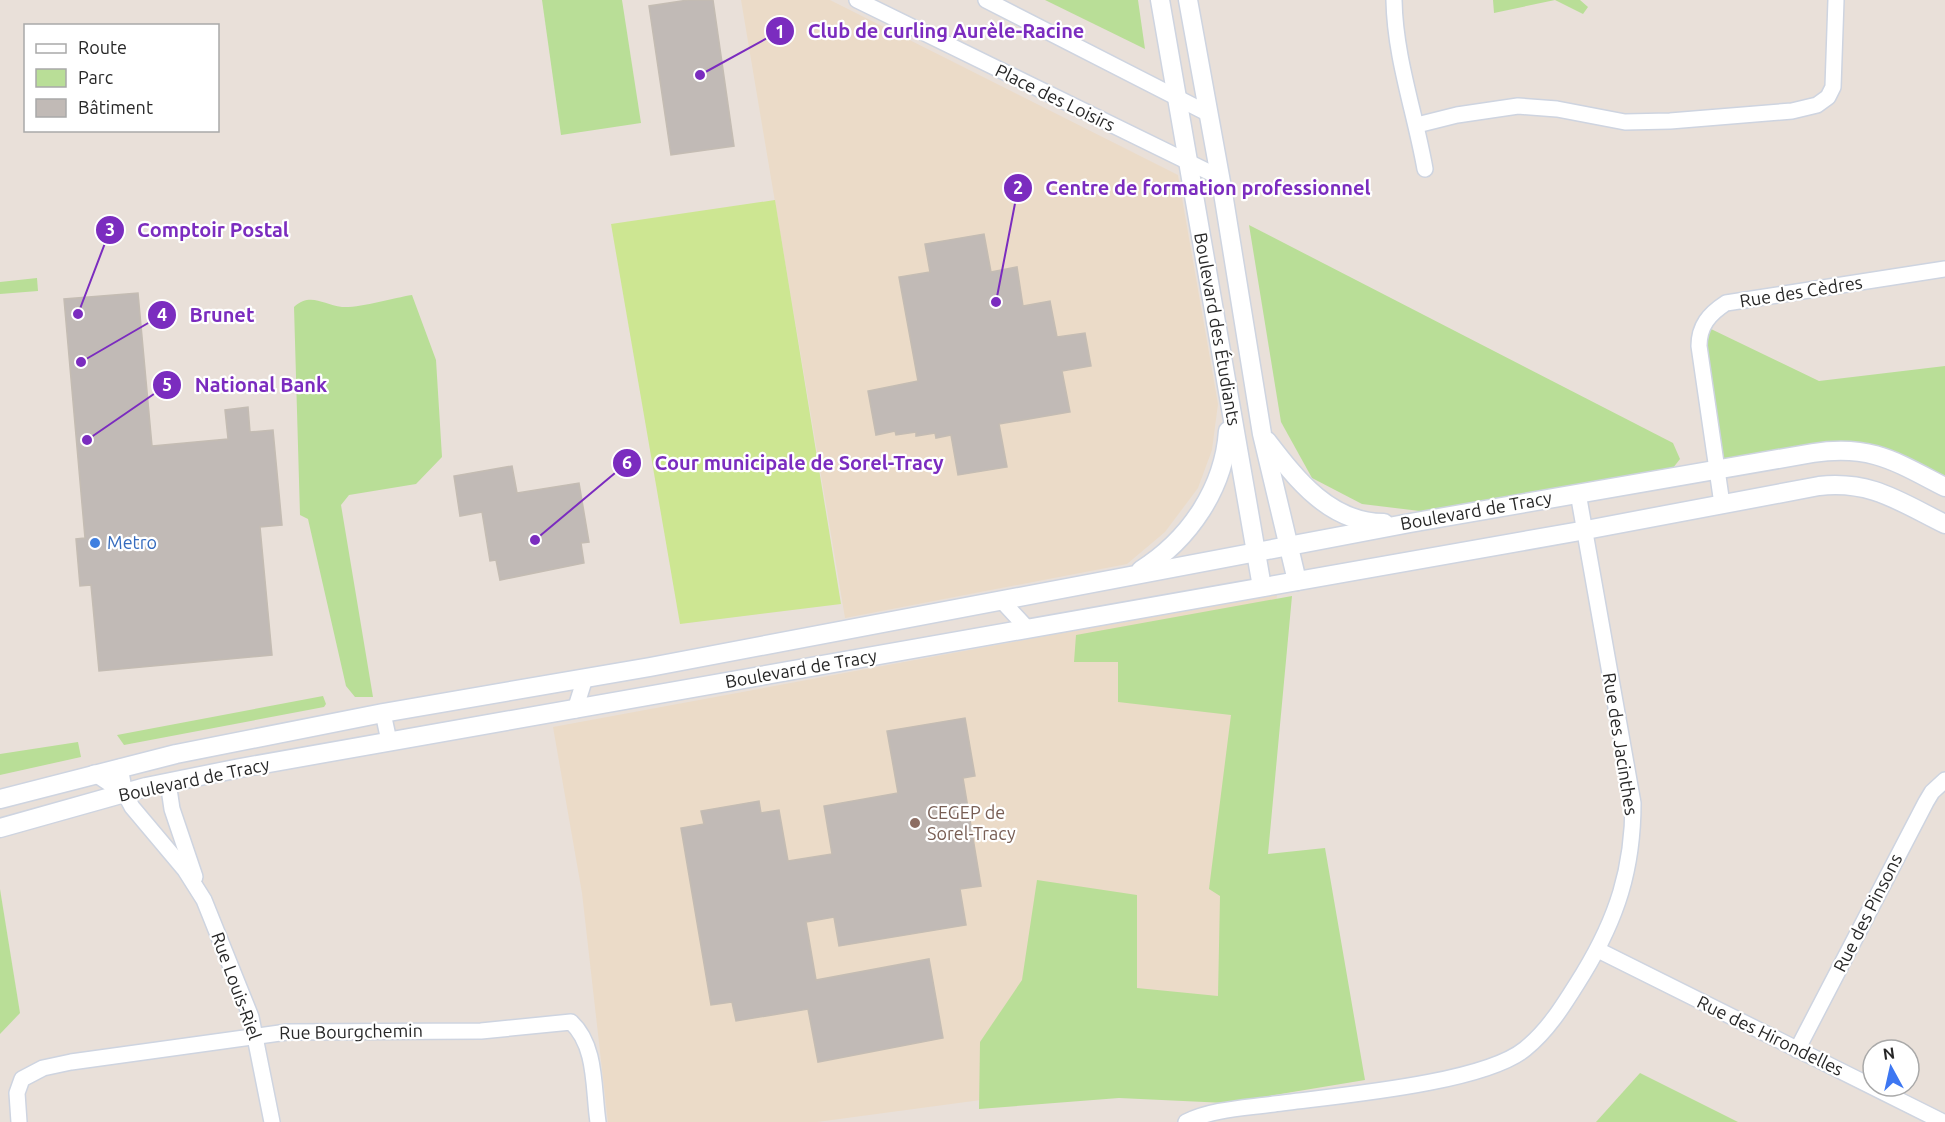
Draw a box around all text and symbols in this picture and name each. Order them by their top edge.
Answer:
callout: Club de curling Aurèle-Racine [765,12,1096,50]
text: Club de curling Aurèle-Racine [808,19,1084,42]
text: 1 [775,21,785,41]
legend [24,24,219,132]
text: Route [78,37,127,57]
street label: Place des Loisirs [992,60,1119,135]
text: Parc [78,67,113,87]
text: Bâtiment [78,97,153,117]
callout: Centre de formation professionnel [1003,169,1382,207]
text: Centre de formation professionnel [1045,176,1371,199]
text: 2 [1013,177,1023,197]
callout: Comptoir Postal [95,211,301,249]
text: Comptoir Postal [137,218,289,241]
text: 3 [105,219,115,239]
street label: Boulevard des Étudiants [1191,231,1246,427]
street label: Rue des Cèdres [1738,271,1864,311]
callout: Brunet [147,296,266,334]
text: Brunet [189,303,255,326]
text: 4 [157,304,167,324]
callout: National Bank [152,366,339,404]
text: National Bank [195,373,327,396]
text: 5 [162,374,172,394]
callout: Cour municipale de Sorel-Tracy [612,444,956,482]
text: Cour municipale de Sorel-Tracy [654,451,944,474]
text: 6 [622,452,632,472]
street label: Boulevard de Tracy [1398,487,1554,533]
place label: Metro [107,532,157,552]
marker: Metro [88,536,102,550]
street label: Boulevard de Tracy [723,645,879,691]
street label: Rue des Jacinthes [1600,671,1642,817]
street label: Boulevard de Tracy [117,753,271,805]
place label: CEGEP de Sorel-Tracy [927,802,1016,843]
marker: CEGEP de Sorel-Tracy [908,816,922,830]
street label: Rue des Pinsons [1829,850,1906,975]
street label: Rue Louis-Riel [208,929,266,1043]
street label: Rue des Hirondelles [1694,991,1847,1079]
street label: Rue Bourgchemin [279,1020,423,1042]
north arrow [1861,1038,1921,1098]
text: N [1882,1043,1896,1063]

